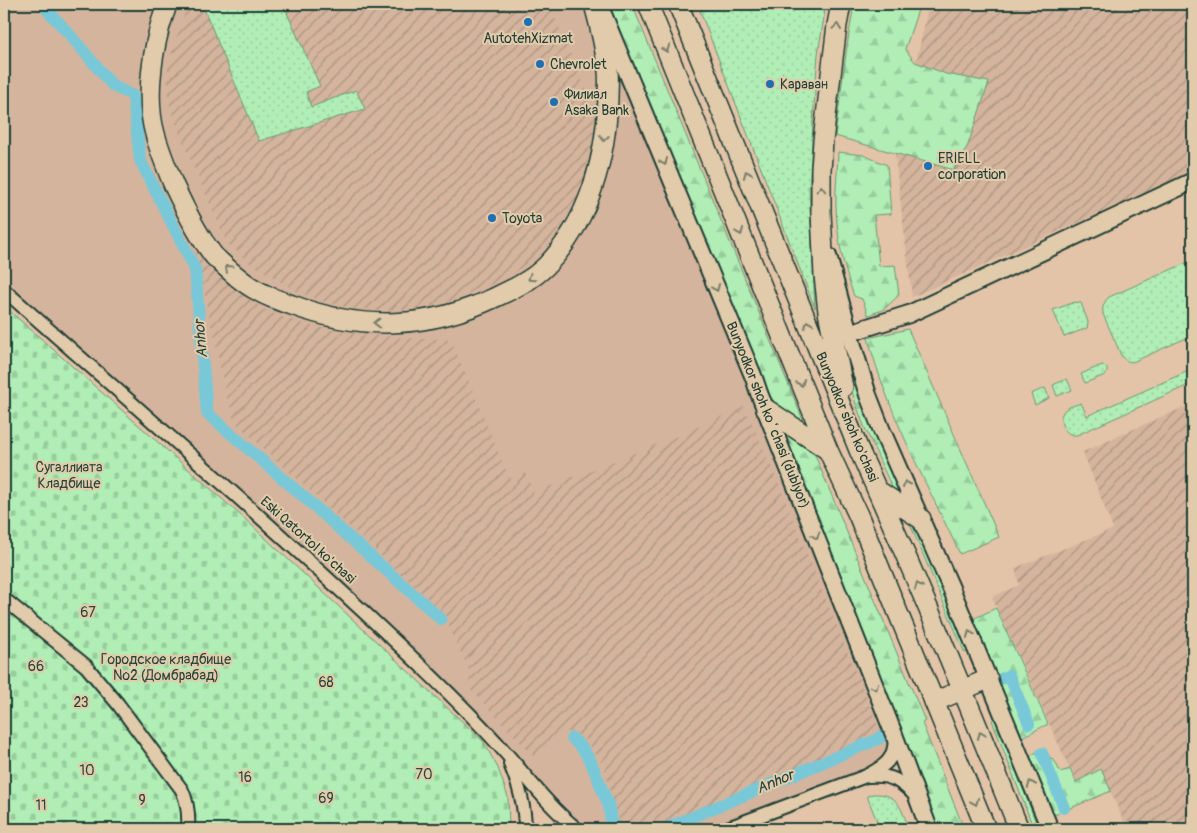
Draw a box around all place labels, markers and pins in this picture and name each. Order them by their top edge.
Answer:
marker: AutotehXizmat [522,16,534,28]
place label: AutotehXizmat [483,30,573,47]
place label: Chevrolet [550,56,607,73]
marker: Chevrolet [534,58,546,70]
place label: Караван [780,76,828,93]
marker: Караван [764,78,776,90]
place label: Филиал Asaka Bank [564,86,629,119]
marker: Филиал Asaka Bank [548,96,560,108]
place label: ERIELL corporation [938,150,1006,183]
marker: ERIELL corporation [922,160,934,172]
place label: Toyota [502,210,542,227]
marker: Toyota [486,212,498,224]

